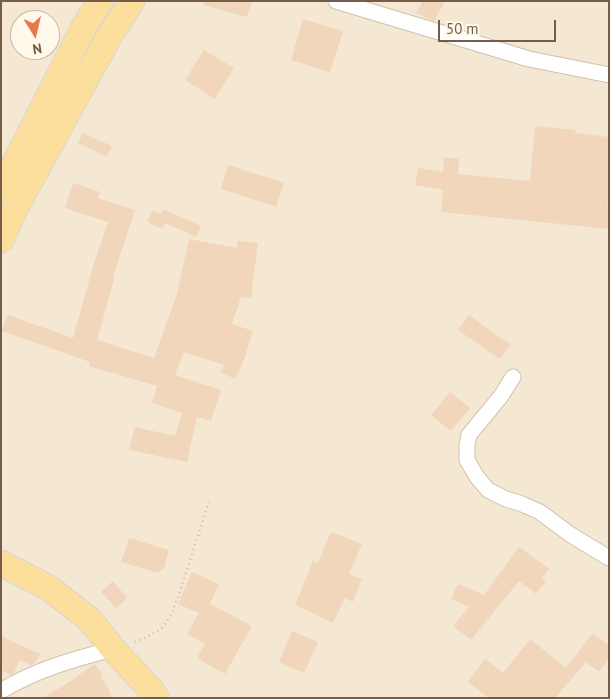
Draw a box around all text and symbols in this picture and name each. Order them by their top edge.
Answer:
north arrow [10,10,60,60]
scale bar [440,10,558,42]
text: 50 m [446,19,479,38]
text: N [31,39,43,58]

